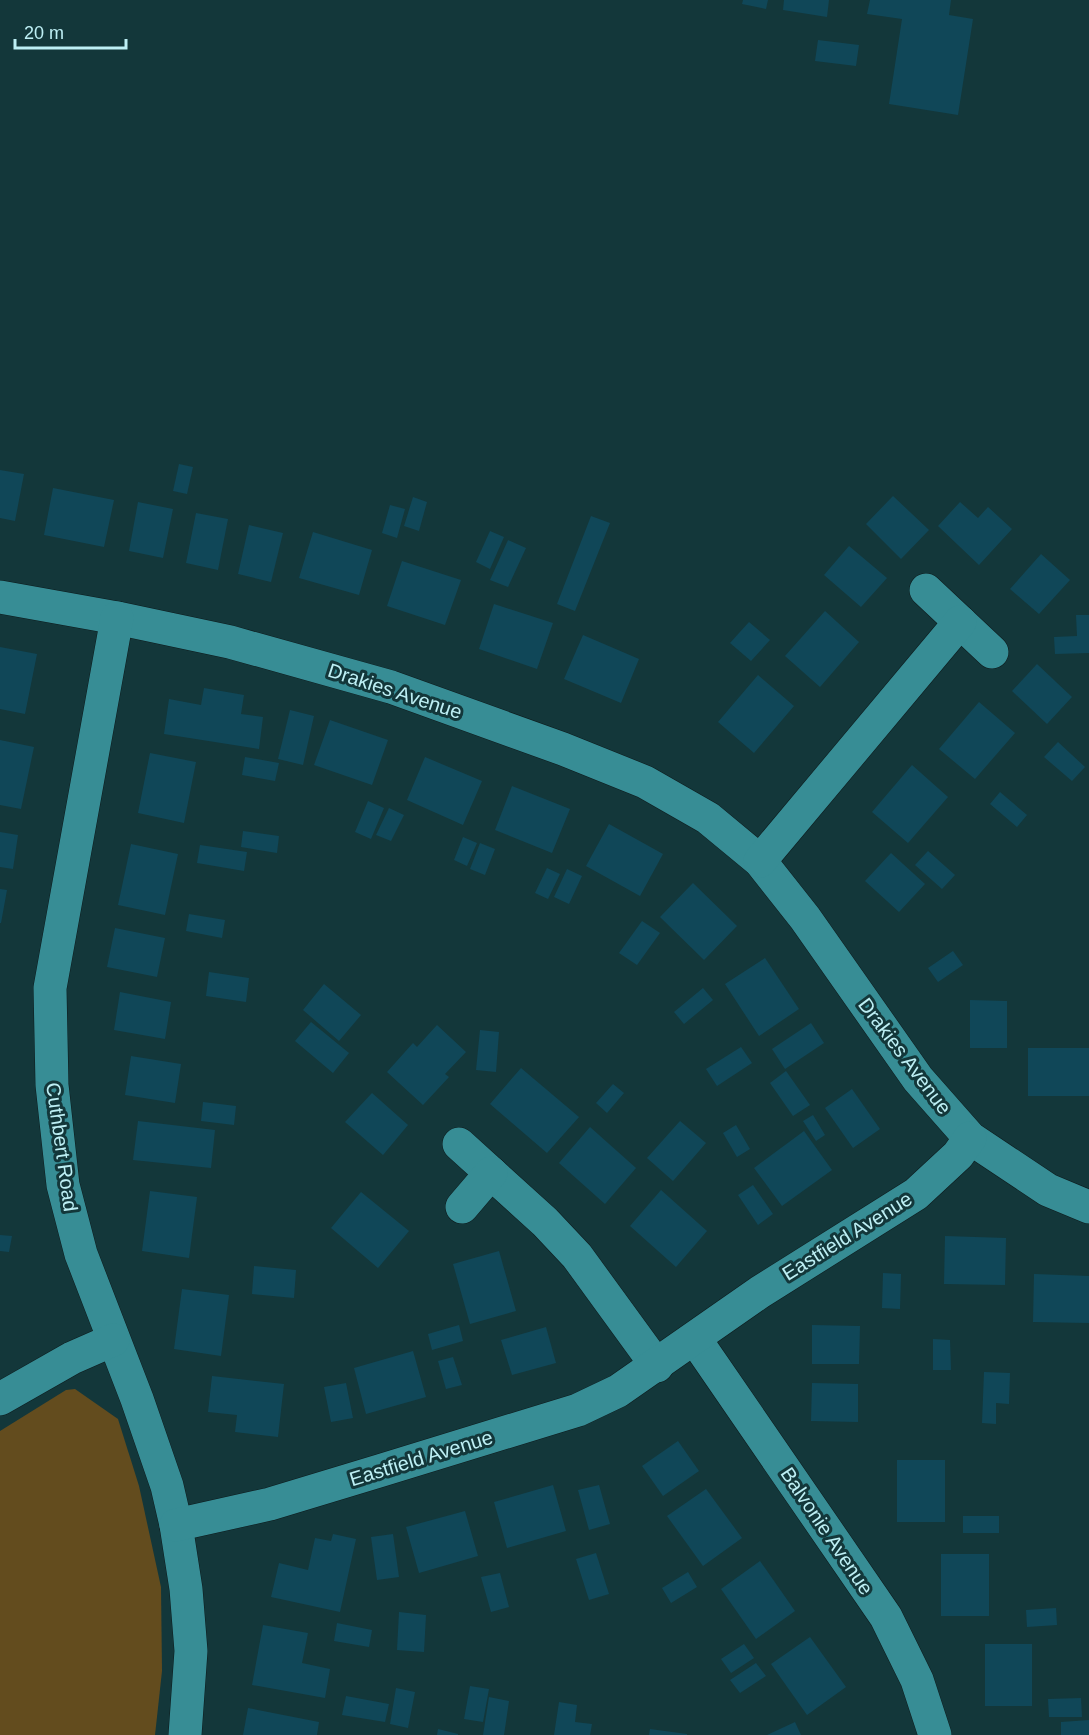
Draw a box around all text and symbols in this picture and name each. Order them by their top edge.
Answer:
scale bar [15,12,126,50]
text: 20 m [24,23,64,43]
street label: Drakies Avenue [325,659,465,723]
street label: Drakies Avenue [854,994,956,1118]
street label: Cuthbert Road [42,1081,82,1213]
street label: Eastfield Avenue [778,1187,916,1285]
street label: Eastfield Avenue [347,1426,495,1490]
street label: Balvonie Avenue [776,1463,878,1599]

